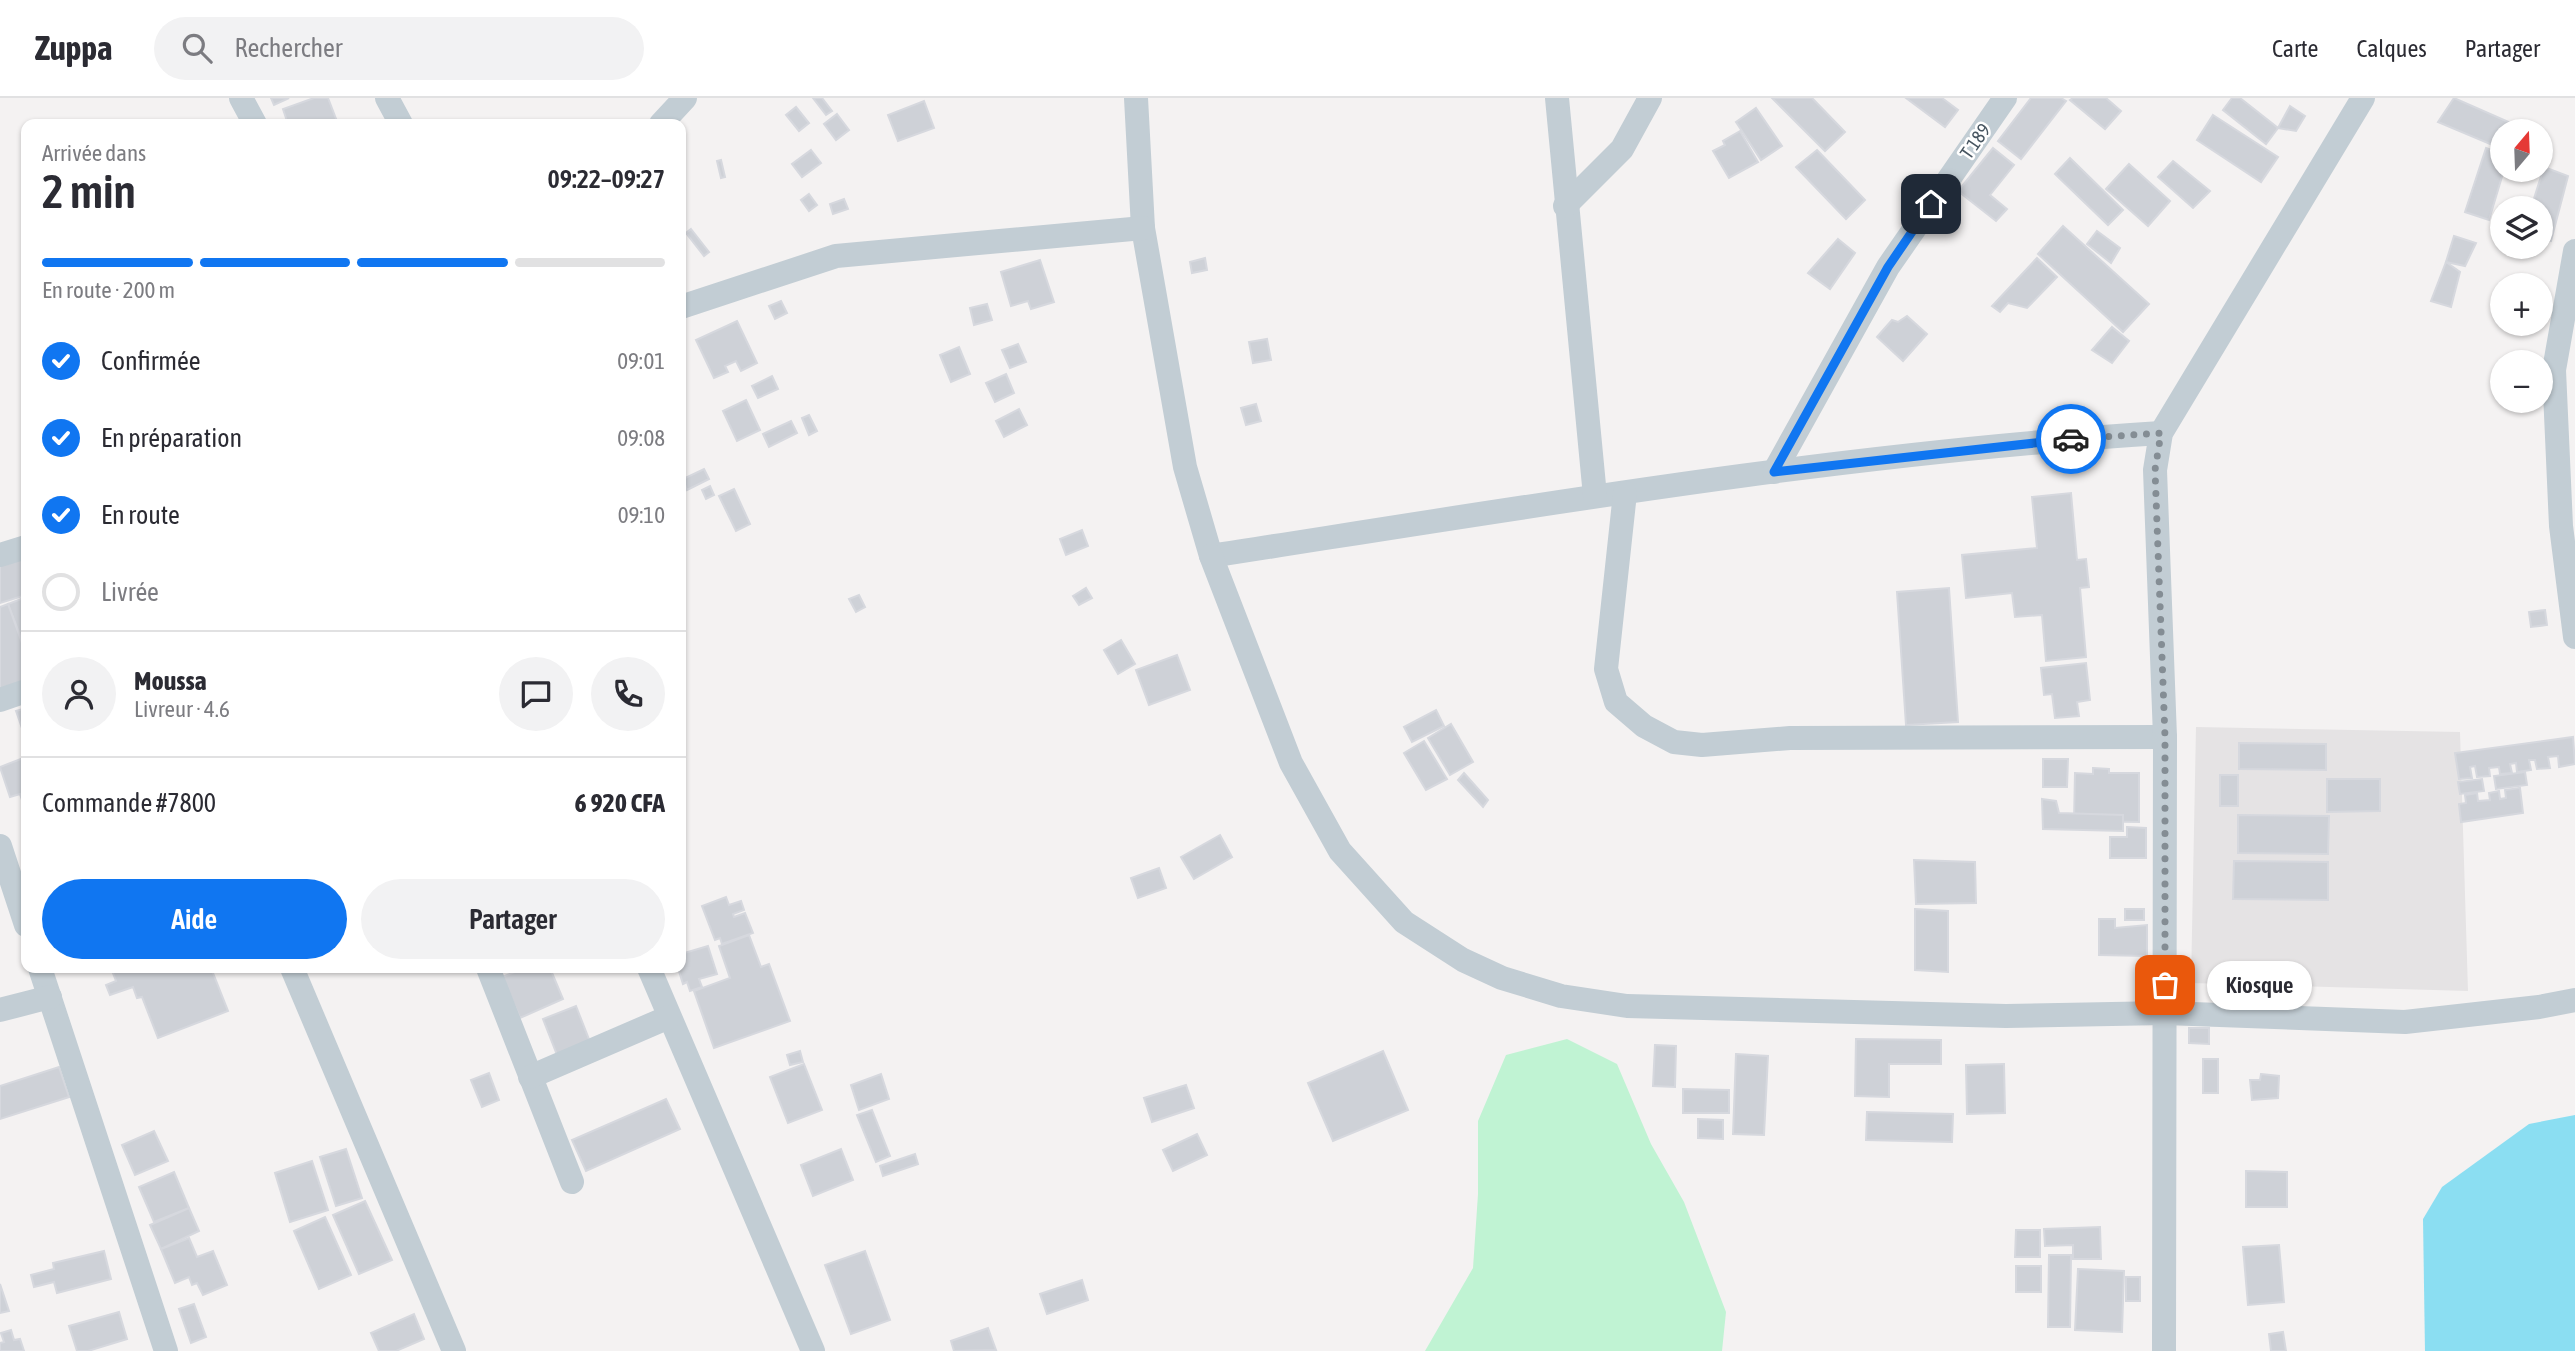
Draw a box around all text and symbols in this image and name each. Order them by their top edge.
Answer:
search box [154,17,644,80]
text: Zuppa [35,29,112,67]
icon: search [178,29,216,67]
text: Rechercher [234,33,343,63]
text: Carte [2272,35,2318,62]
text: Calques [2356,35,2427,62]
text: Partager [2465,35,2540,62]
street label: T 189 [1955,119,1995,163]
north arrow [2490,119,2553,182]
map controls [2490,119,2553,413]
text: Arrivée dans [42,140,146,166]
text: 09:22–09:27 [548,164,665,194]
text: 2 min [42,165,136,218]
pin [1901,174,1961,234]
icon: home [1912,185,1950,223]
button: layers [2490,196,2553,259]
button: + [2490,273,2553,336]
text: En route · 200 m [42,277,175,303]
icon: check [42,342,80,380]
text: Confirmée [101,346,201,376]
text: 09:01 [617,348,665,374]
button: − [2490,350,2553,413]
courier [2036,404,2106,474]
icon: check [42,419,80,457]
icon: car [2052,420,2090,458]
text: En préparation [101,423,242,453]
text: 09:08 [617,425,665,451]
icon: check [42,496,80,534]
text: En route [101,500,180,530]
text: 09:10 [618,502,665,528]
text: Livrée [101,577,159,607]
button: person [42,657,116,731]
button: chat [499,657,573,731]
button: phone [591,657,665,731]
text: Moussa [134,666,207,696]
text: Livreur · 4.6 [134,696,230,722]
text: Commande #7800 [42,788,216,818]
text: 6 920 CFA [575,788,665,818]
button: Aide [42,879,347,959]
button: Partager [361,879,665,959]
pin [2135,955,2195,1015]
callout: Kiosque [2207,960,2312,1010]
icon: bag [2146,966,2184,1004]
text: Kiosque [2226,972,2293,998]

